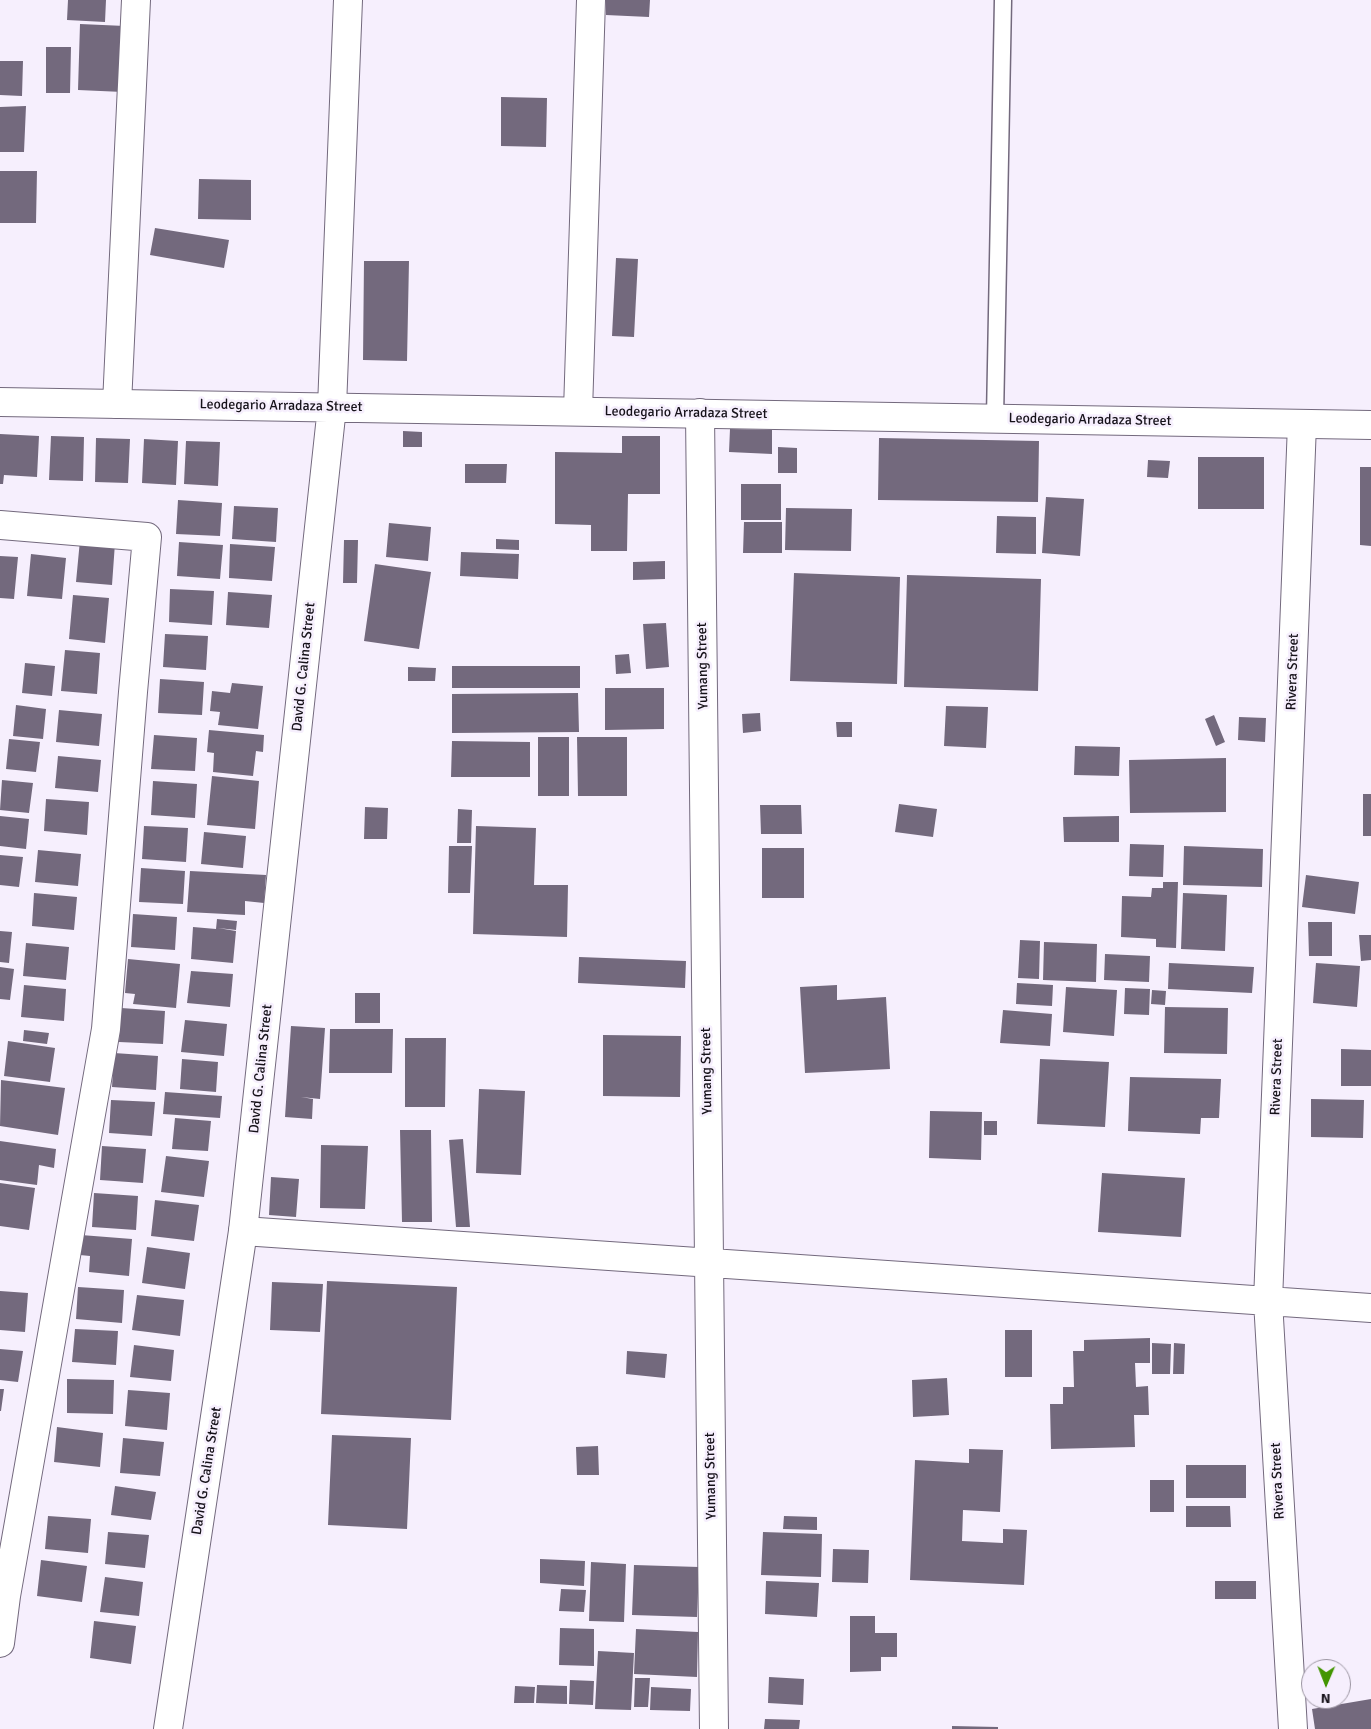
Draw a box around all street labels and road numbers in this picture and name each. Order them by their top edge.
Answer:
street label: Leodegario Arradaza Street [199,396,363,416]
street label: Leodegario Arradaza Street [604,403,768,423]
street label: Leodegario Arradaza Street [1008,410,1172,430]
street label: David G. Calina Street [289,602,319,732]
street label: Yumang Street [694,622,712,710]
street label: Rivera Street [1283,633,1303,711]
street label: David G. Calina Street [246,1004,276,1134]
street label: Yumang Street [698,1027,716,1115]
street label: Rivera Street [1267,1038,1287,1116]
street label: David G. Calina Street [189,1406,225,1536]
street label: Yumang Street [702,1432,720,1520]
street label: Rivera Street [1268,1442,1288,1520]

